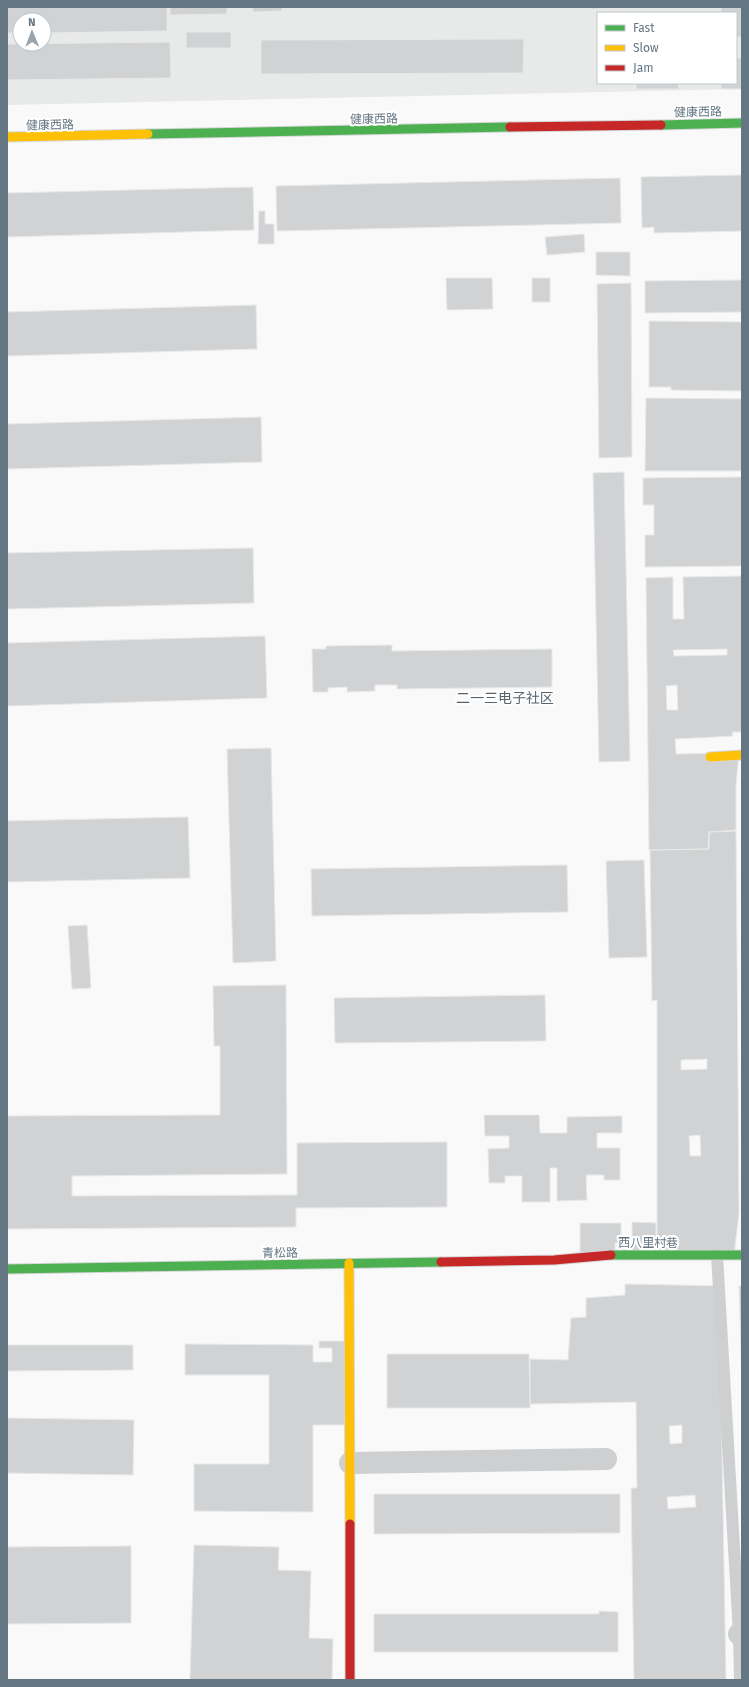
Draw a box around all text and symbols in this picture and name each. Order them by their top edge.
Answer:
north arrow [12,12,52,52]
legend [597,12,737,84]
text: N [28,16,36,29]
text: Fast [633,21,655,35]
text: Slow [633,41,659,55]
text: Jam [633,61,653,75]
street label: 健康西路 [674,105,722,119]
street label: 健康西路 [350,112,398,126]
street label: 健康西路 [26,118,74,132]
district label: 二一三电子社区 [456,690,554,707]
street label: 西八里村巷 [618,1236,678,1250]
street label: 青松路 [262,1246,298,1260]

